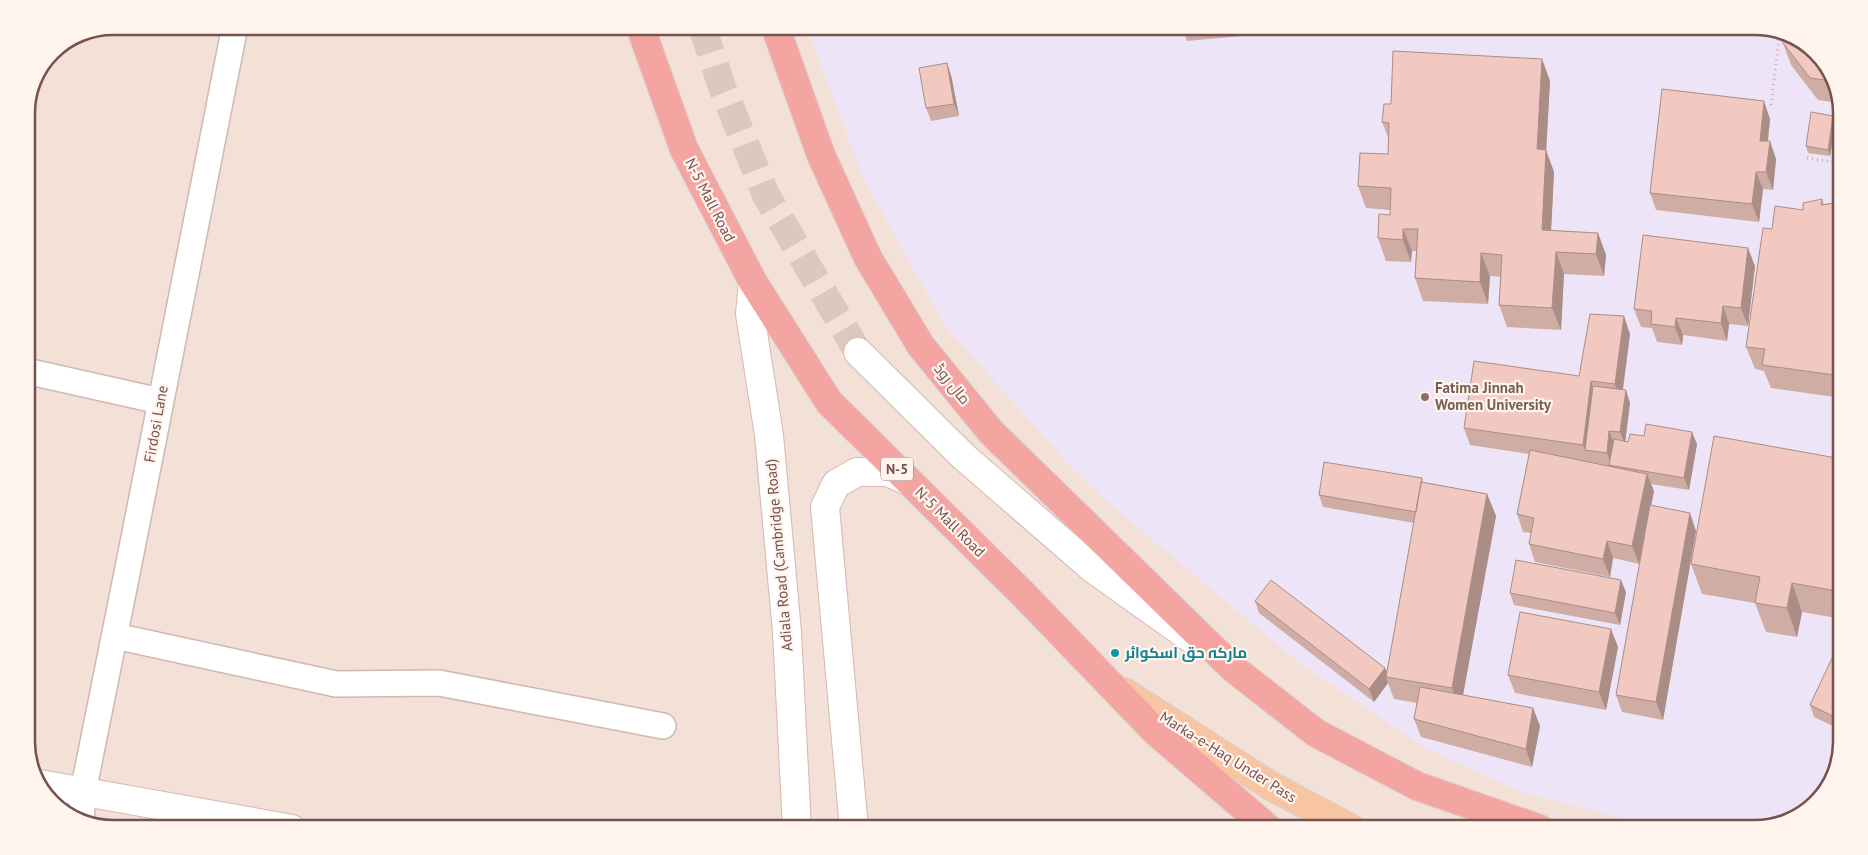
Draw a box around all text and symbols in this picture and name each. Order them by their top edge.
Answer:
street label: N-5 Mall Road [681,155,740,245]
street label: مال روڈ [930,359,975,408]
place label: Fatima Jinnah Women University [1435,378,1552,414]
street label: Firdosi Lane [139,384,172,464]
marker: Fatima Jinnah Women University [1419,391,1431,403]
street label: Adiala Road (Cambridge Road) [761,458,796,652]
road number: N-5 [881,458,913,480]
street label: N-5 Mall Road [911,483,989,561]
place label: مارکہ حق اسکوائر [1124,643,1247,662]
marker: مارکہ حق اسکوائر [1109,647,1121,659]
street label: Marka-e-Haq Under Pass [1156,707,1300,806]

